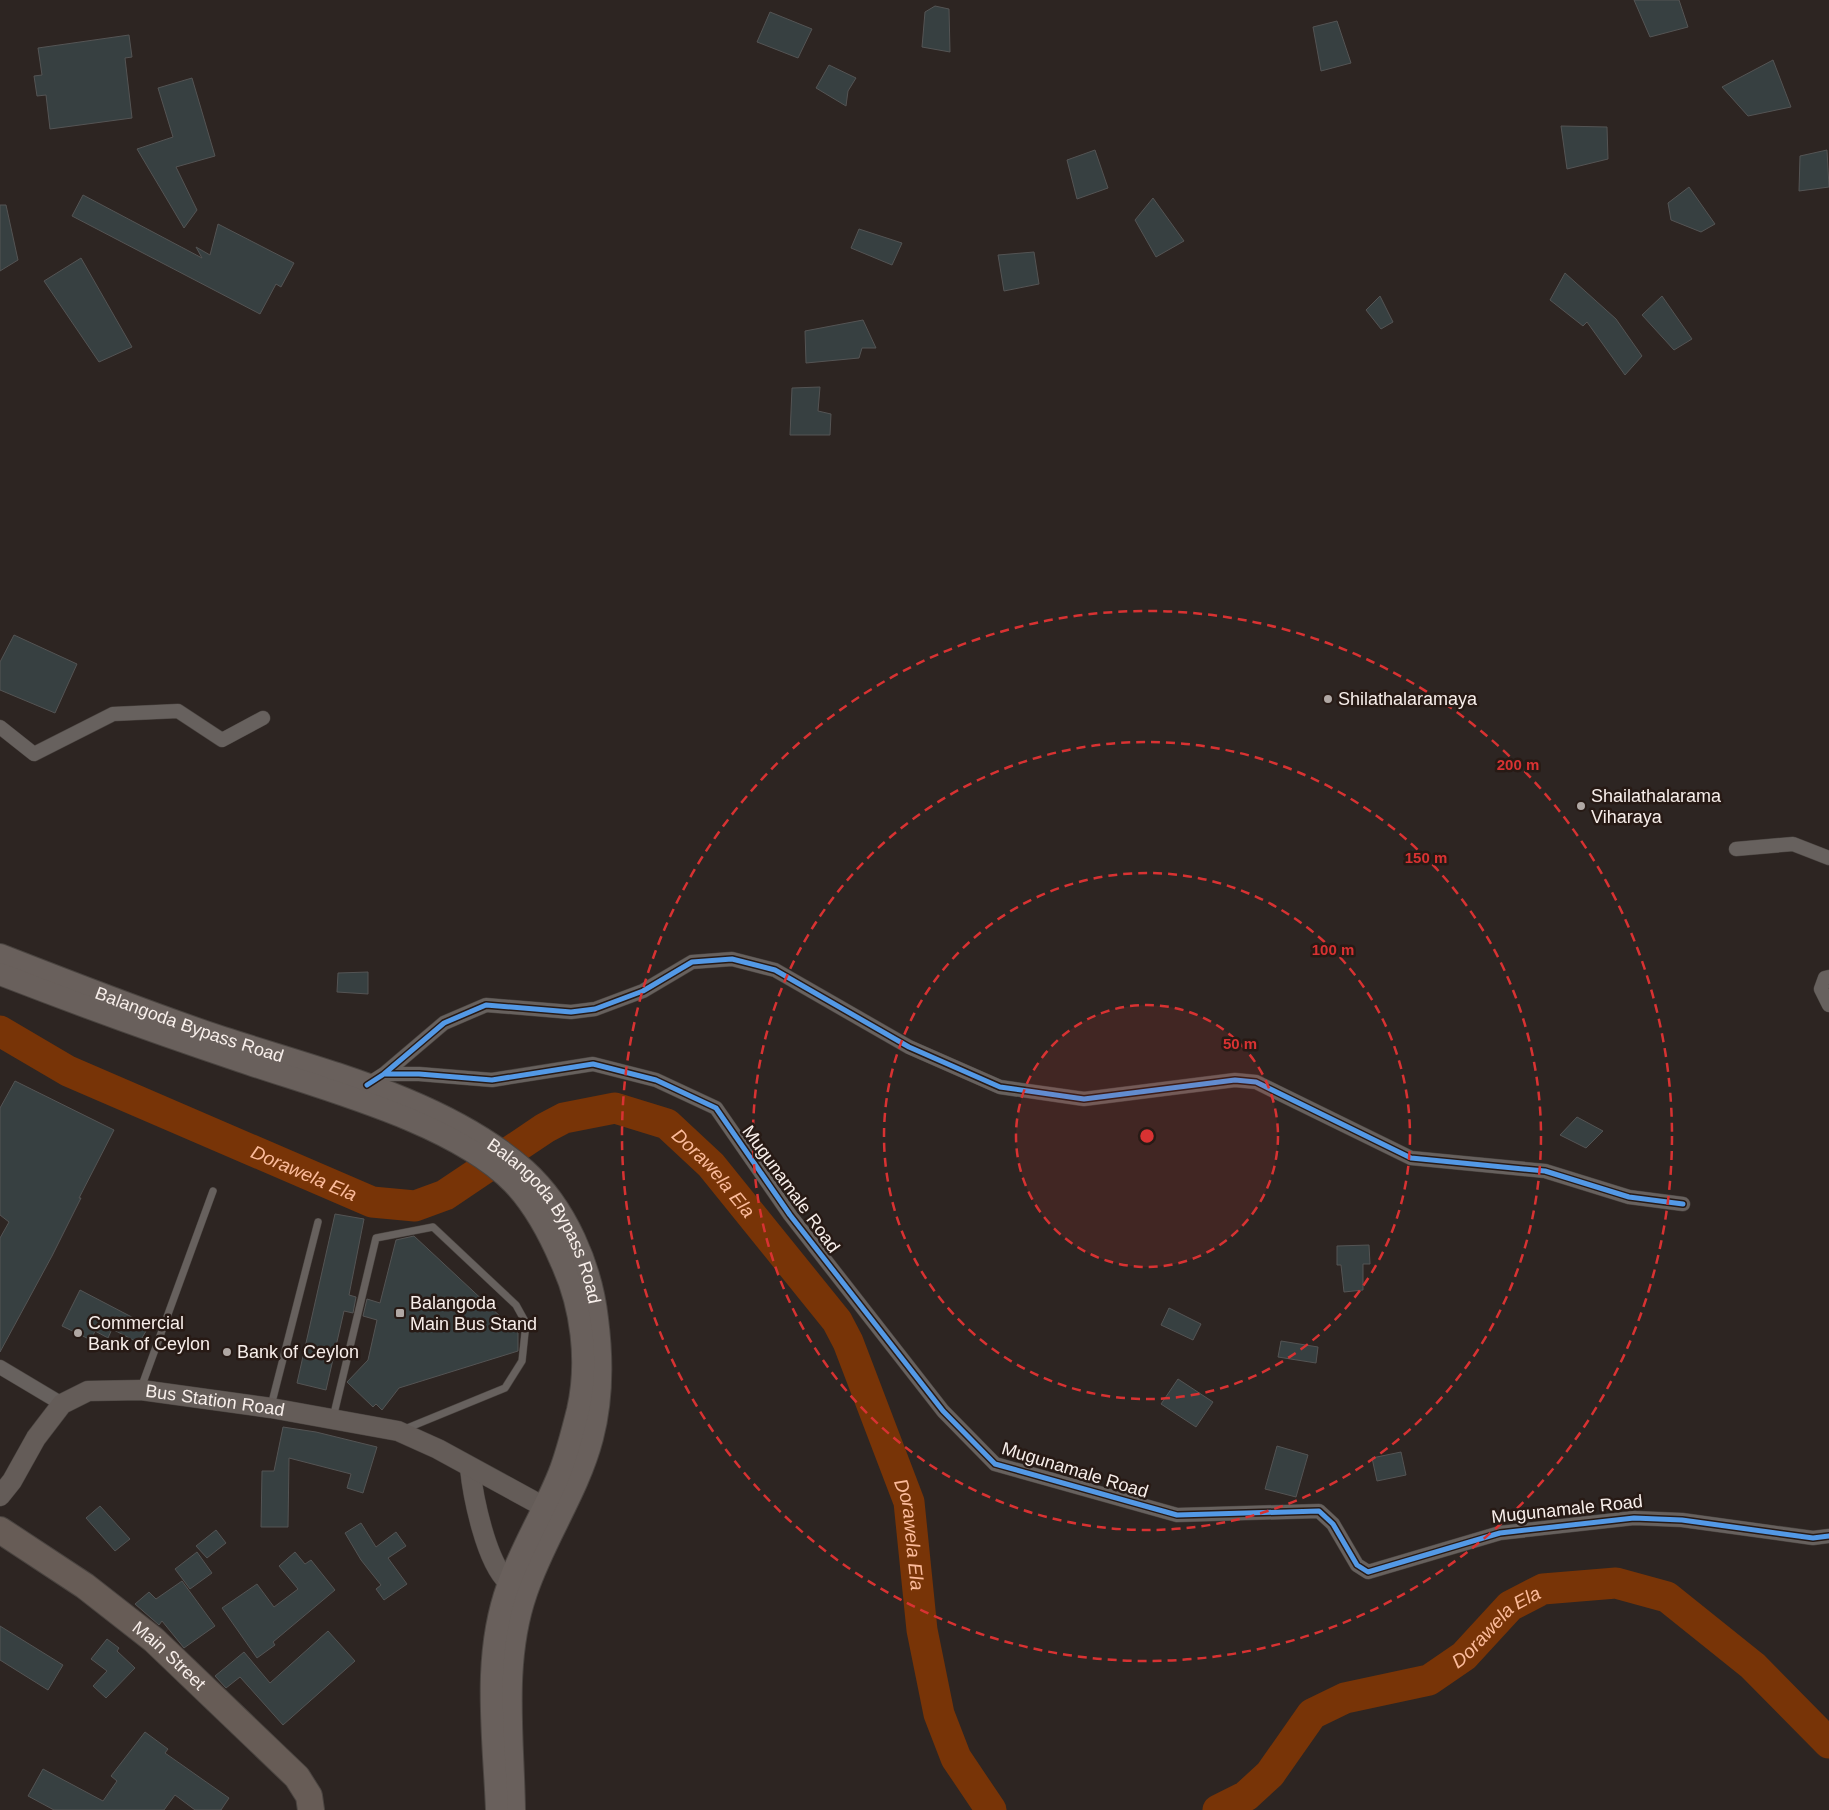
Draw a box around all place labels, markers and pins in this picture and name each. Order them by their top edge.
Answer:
place label: Shilathalaramaya [1338,689,1478,709]
marker: Shilathalaramaya [1322,693,1334,705]
place label: Shailathalarama Viharaya [1591,786,1722,827]
marker: Shailathalarama Viharaya [1575,800,1587,812]
centre of rings [1138,1127,1156,1145]
place label: Balangoda Main Bus Stand [410,1293,537,1334]
marker: Balangoda Main Bus Stand [394,1307,406,1319]
place label: Commercial Bank of Ceylon [88,1313,210,1354]
marker: Commercial Bank of Ceylon [72,1327,84,1339]
place label: Bank of Ceylon [237,1342,359,1362]
marker: Bank of Ceylon [221,1346,233,1358]

